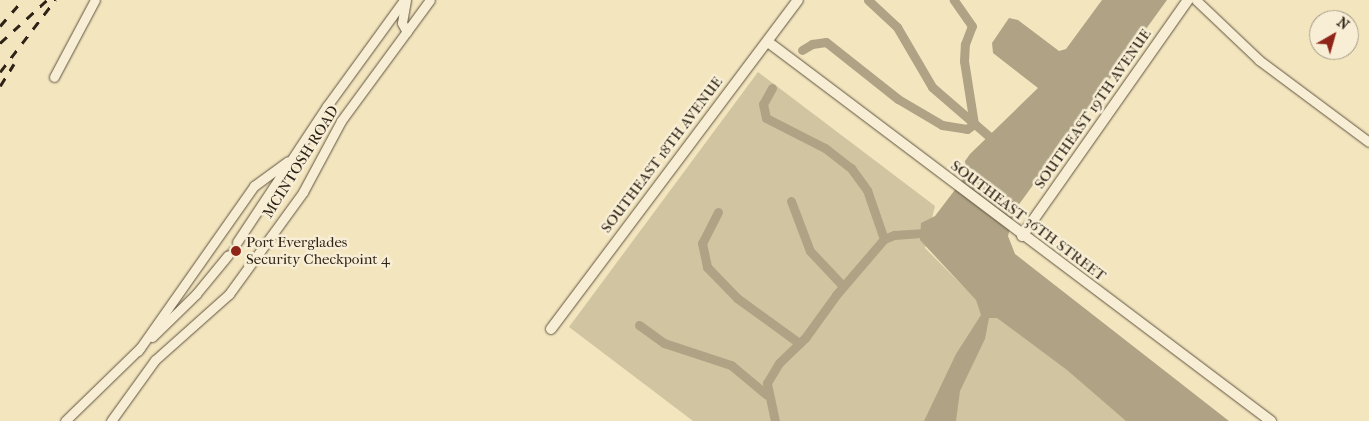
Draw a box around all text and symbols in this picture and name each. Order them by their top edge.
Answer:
north arrow [1309,10,1359,60]
text: N [1334,14,1352,34]
street label: SOUTHEAST 19TH AVENUE [1031,25,1155,193]
street label: SOUTHEAST 18TH AVENUE [597,73,727,237]
street label: MCINTOSH ROAD [259,103,343,221]
street label: SOUTHEAST 36TH STREET [947,157,1109,285]
place label: Port Everglades Security Checkpoint 4 [246,233,390,268]
marker: Port Everglades Security Checkpoint 4 [230,245,242,257]

